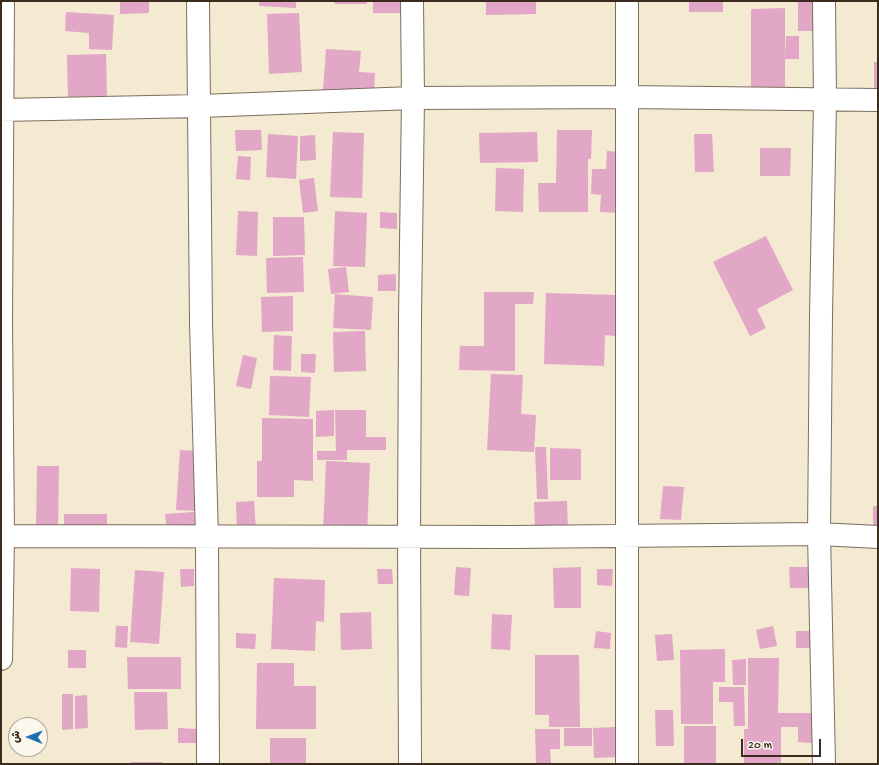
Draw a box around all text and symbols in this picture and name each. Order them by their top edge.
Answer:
north arrow [8,717,48,757]
text: ش [11,731,23,743]
scale bar [743,731,823,757]
text: 20 m [748,739,772,753]

